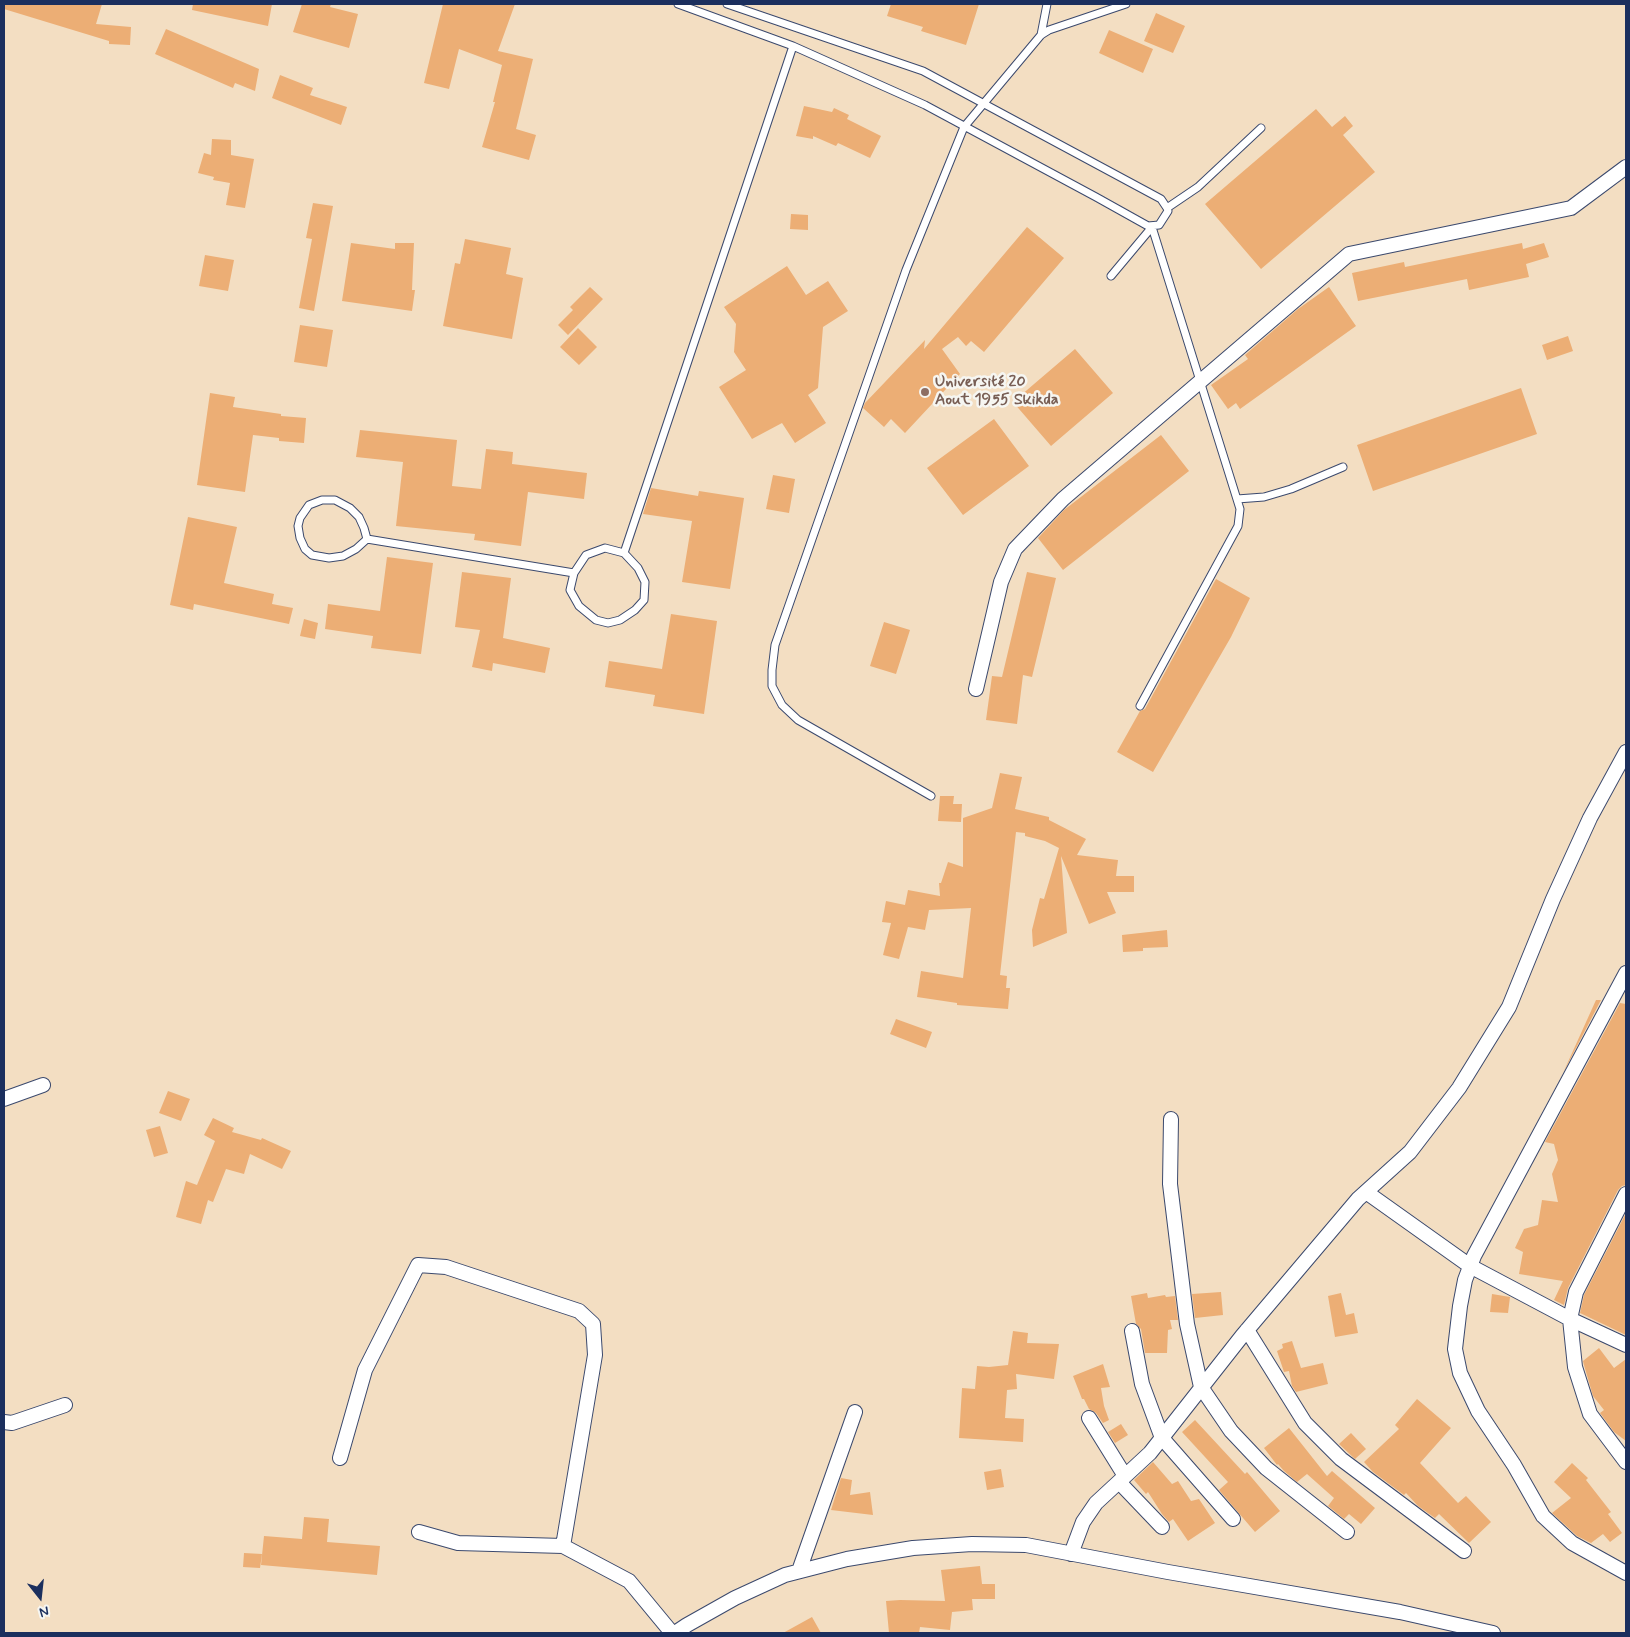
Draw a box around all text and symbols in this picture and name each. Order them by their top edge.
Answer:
place label: Université 20 Aout 1955 Skikda [935,373,1059,411]
marker: Université 20 Aout 1955 Skikda [919,386,931,398]
north arrow [15,1572,65,1622]
text: N [37,1601,51,1621]

